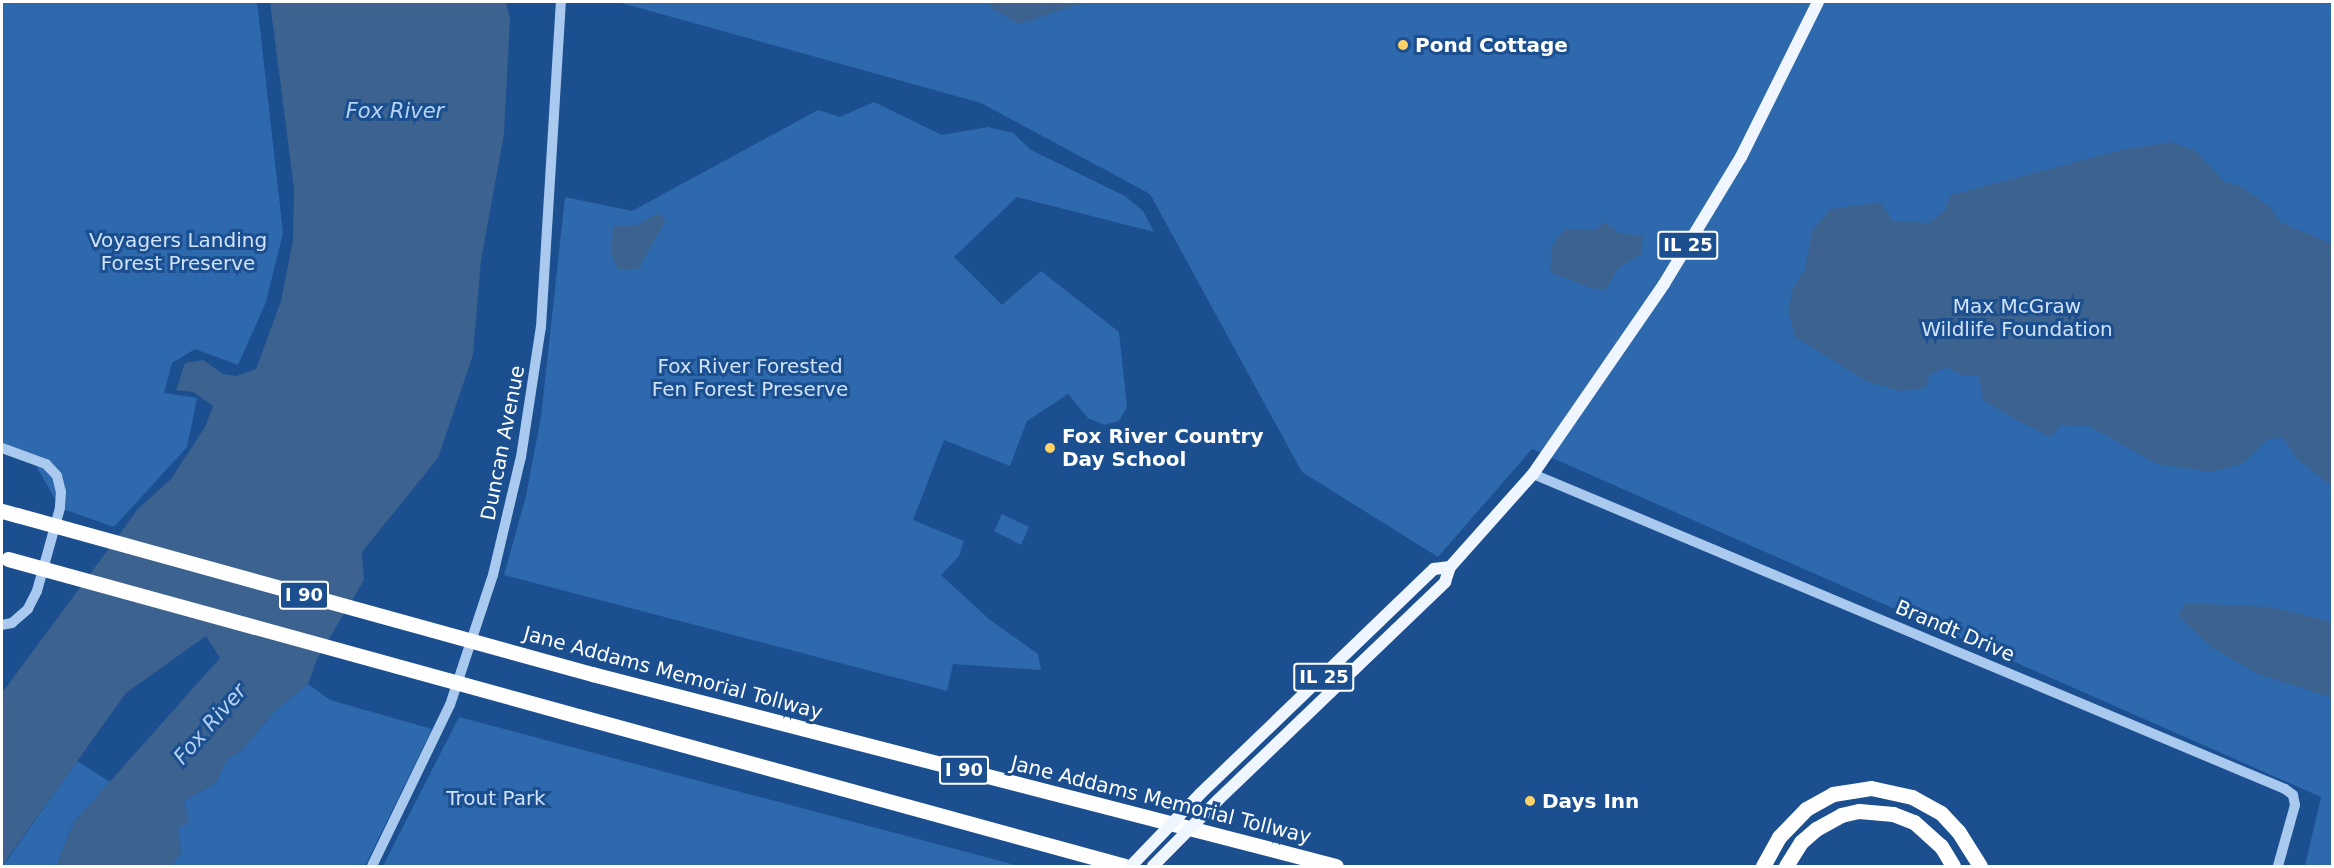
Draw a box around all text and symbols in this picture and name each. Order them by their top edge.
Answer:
place label: Pond Cottage [1415,33,1568,57]
marker: Pond Cottage [1396,38,1410,52]
water label: Fox River [346,98,444,124]
park label: Voyagers Landing Forest Preserve [89,228,267,275]
road number: IL 25 [1656,230,1720,260]
park label: Max McGraw Wildlife Foundation [1921,294,2113,341]
park label: Fox River Forested Fen Forest Preserve [652,355,848,402]
street label: Duncan Avenue [476,363,530,523]
place label: Fox River Country Day School [1062,424,1263,471]
marker: Fox River Country Day School [1043,441,1057,455]
road number: I 90 [278,580,330,610]
street label: Brandt Drive [1892,595,2018,667]
street label: Jane Addams Memorial Tollway [521,621,825,725]
road number: IL 25 [1292,662,1356,692]
water label: Fox River [168,679,252,769]
street label: Jane Addams Memorial Tollway [1008,751,1314,849]
road number: I 90 [938,755,990,785]
park label: Trout Park [446,786,546,810]
place label: Days Inn [1542,789,1639,813]
marker: Days Inn [1523,794,1537,808]

